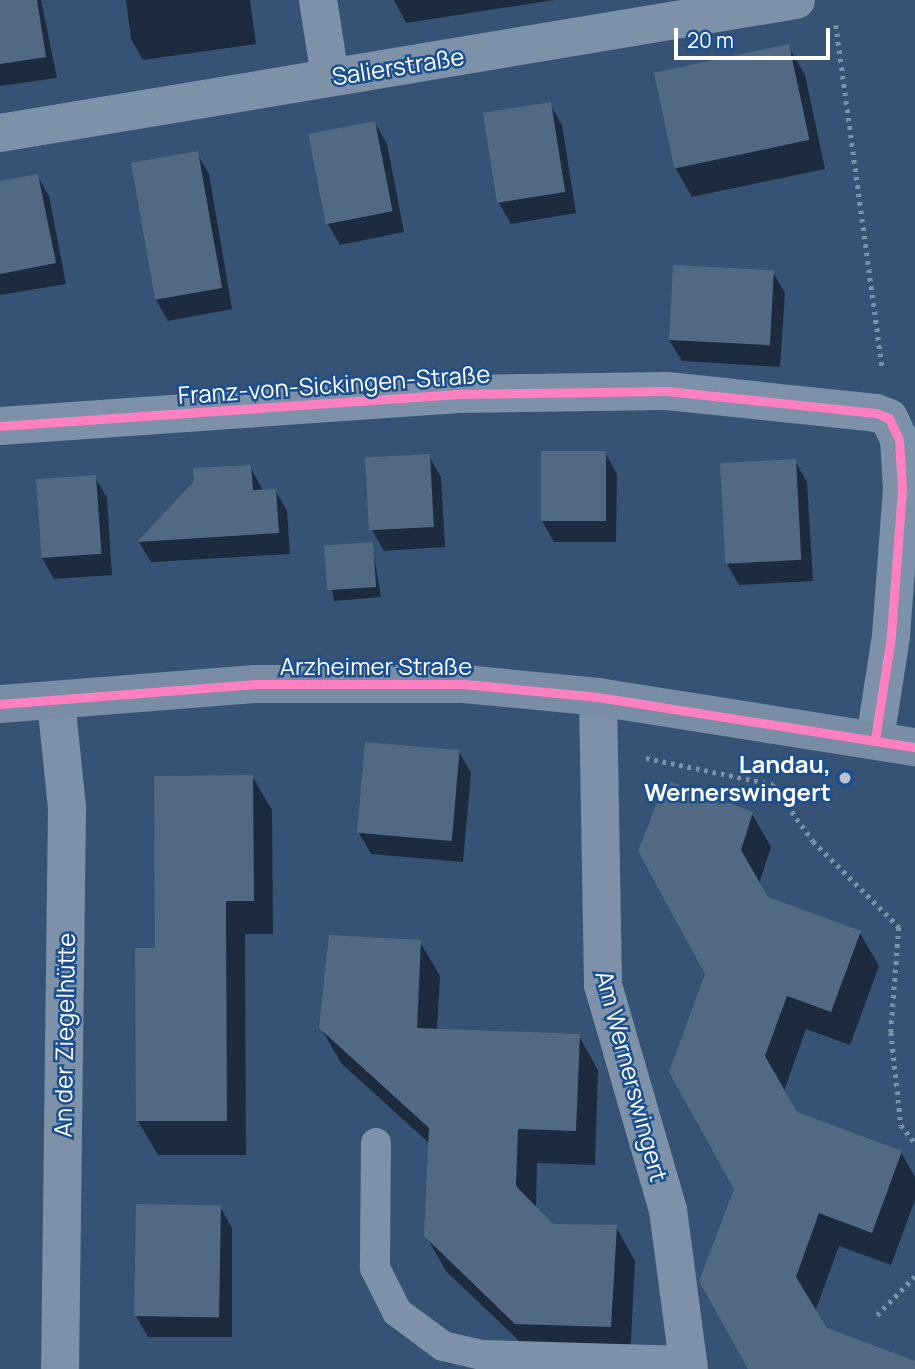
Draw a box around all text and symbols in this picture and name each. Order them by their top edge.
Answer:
scale bar [677,14,833,58]
text: 20 m [687,26,734,54]
street label: Salierstraße [330,41,466,91]
street label: Franz-von-Sickingen-Straße [177,359,491,409]
street label: Arzheimer Straße [280,652,472,680]
place label: Landau, Wernerswingert [644,750,831,806]
marker: Landau, Wernerswingert [837,770,853,786]
street label: An der Ziegelhütte [48,933,80,1137]
street label: Am Wernerswingert [590,967,674,1185]

